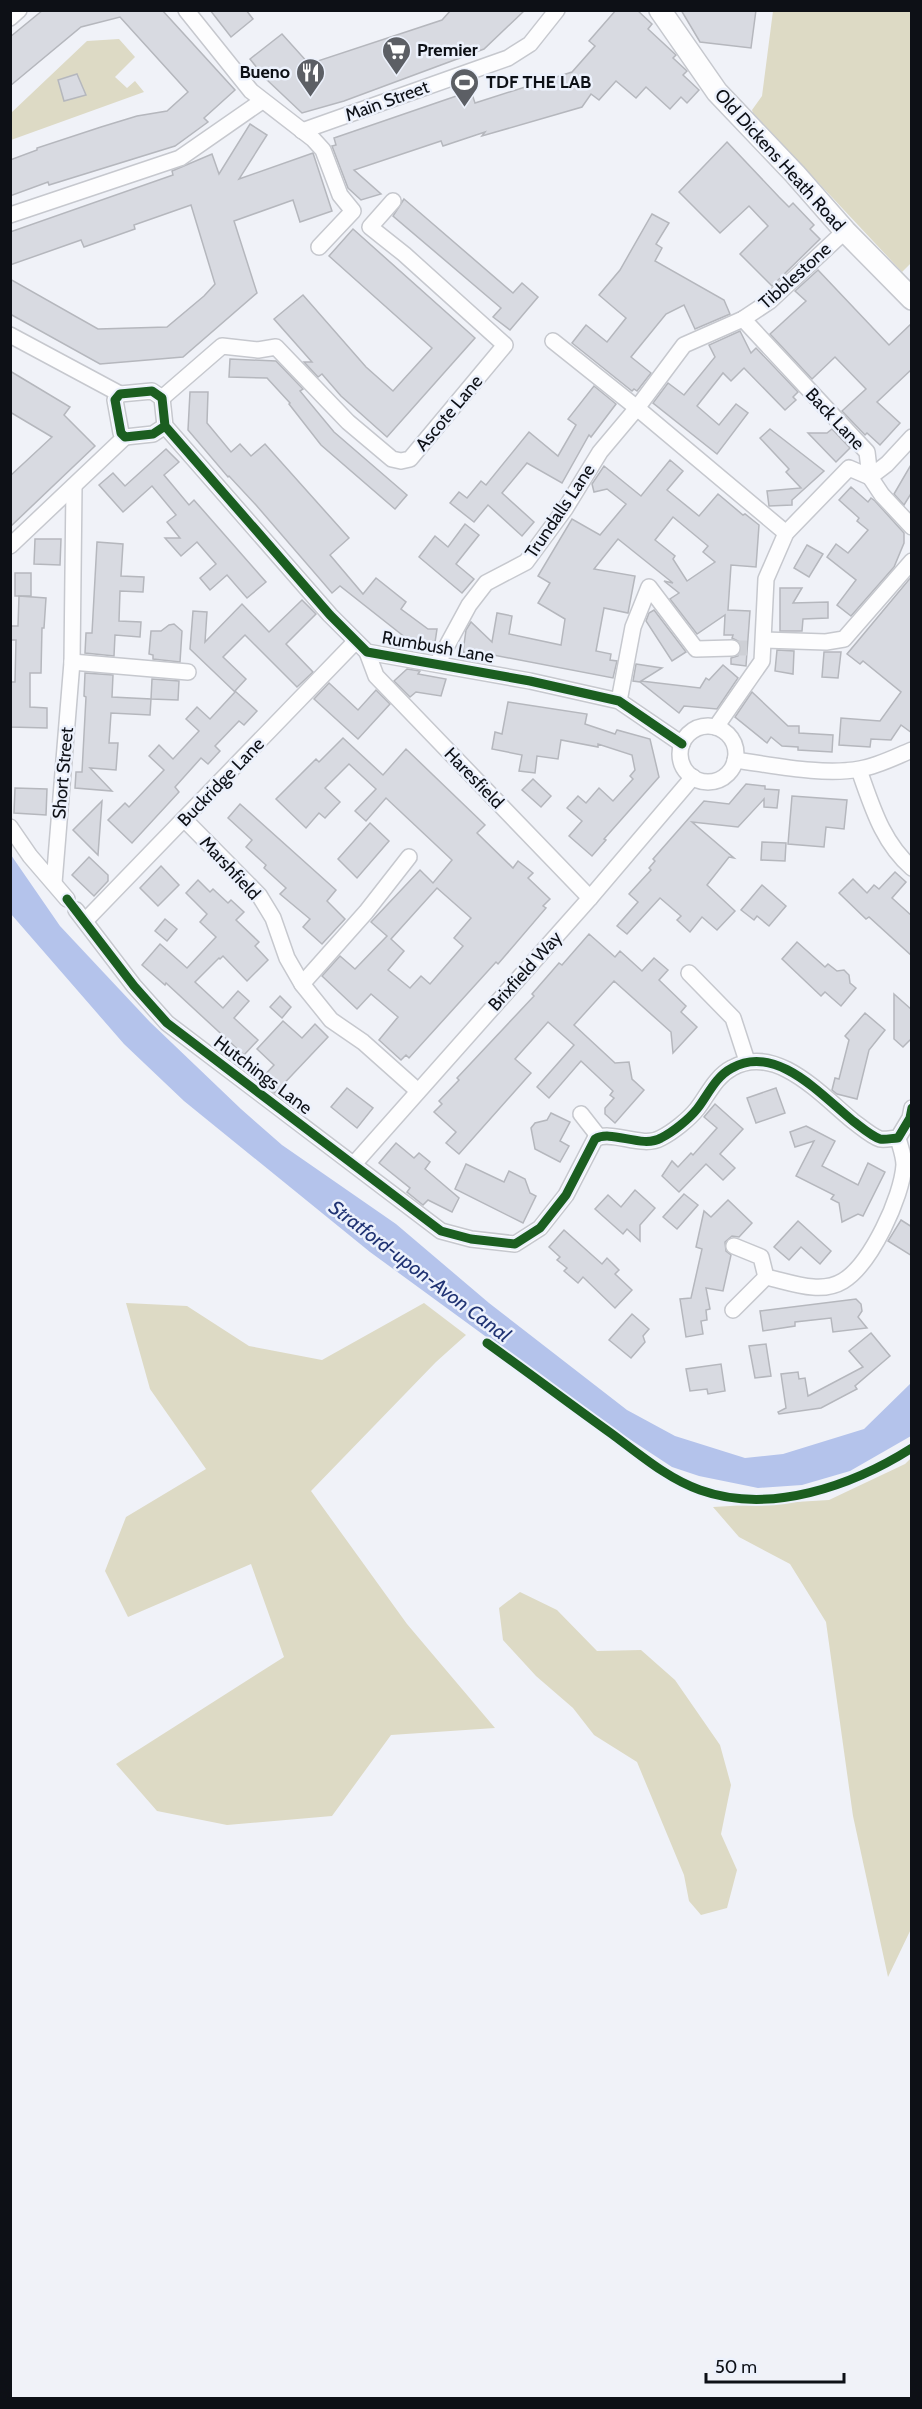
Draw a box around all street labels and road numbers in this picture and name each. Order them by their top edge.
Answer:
street label: Main Street [342,76,432,126]
street label: Old Dickens Heath Road [710,84,850,236]
street label: Tibblestone [754,238,836,314]
street label: Ascote Lane [411,370,487,456]
street label: Back Lane [801,383,869,455]
street label: Trundalls Lane [520,460,600,562]
street label: Rumbush Lane [380,626,496,668]
street label: Short Street [48,726,78,820]
street label: Buckridge Lane [173,733,269,831]
street label: Haresfield [440,743,508,813]
street label: Marshfield [195,832,265,904]
street label: Brixfield Way [484,927,566,1015]
street label: Hutchings Lane [210,1031,316,1119]

